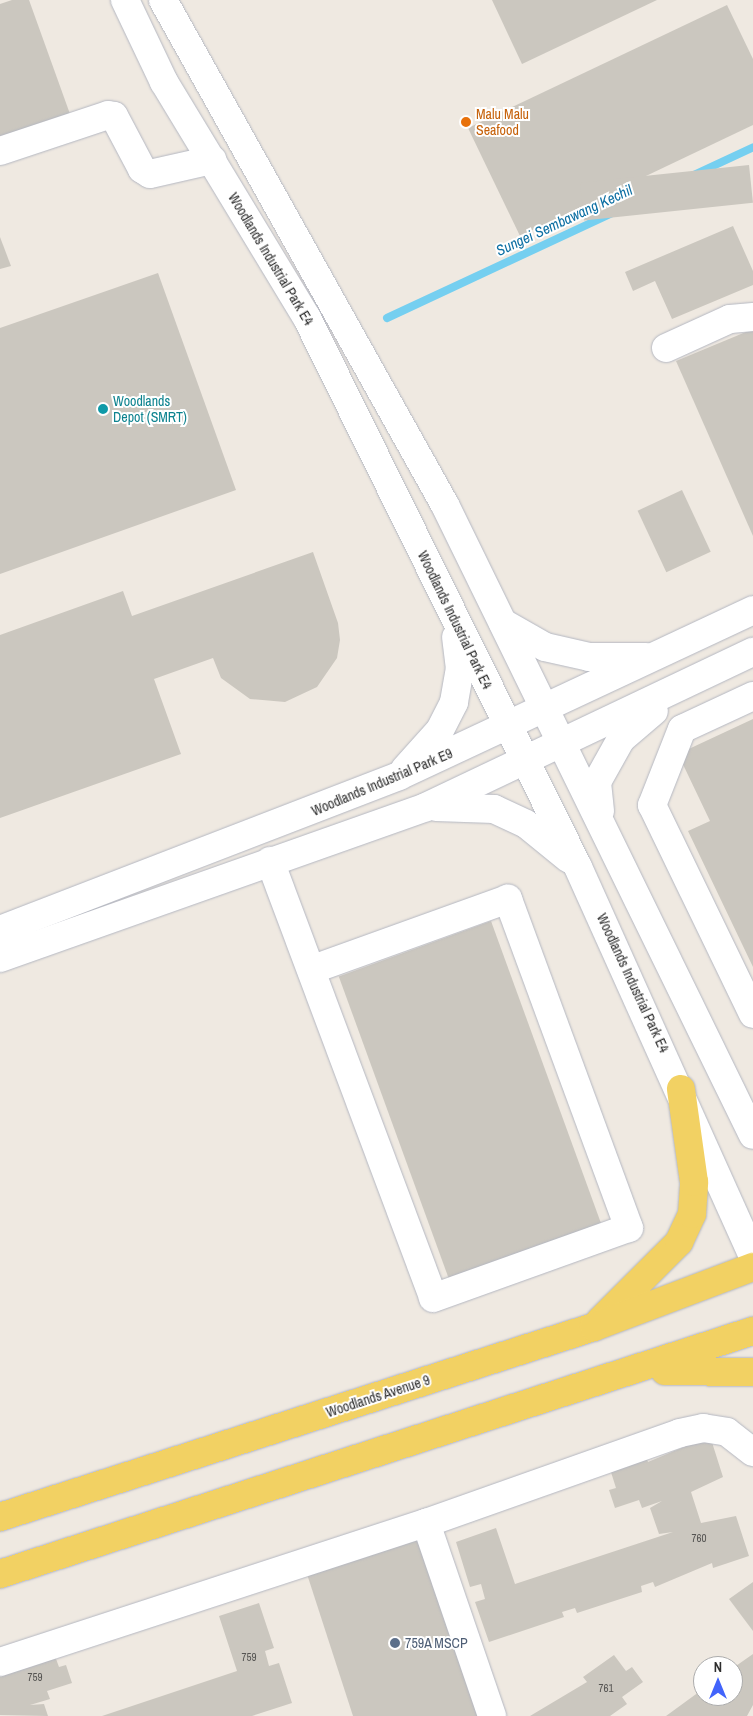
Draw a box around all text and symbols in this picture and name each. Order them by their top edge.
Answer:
place label: Malu Malu Seafood [476,106,529,138]
marker: Malu Malu Seafood [460,116,472,128]
water label: Sungei Sembawang Kechil [493,180,635,260]
street label: Woodlands Industrial Park E4 [225,190,317,328]
place label: Woodlands Depot (SMRT) [113,393,187,426]
marker: Woodlands Depot (SMRT) [97,403,109,415]
street label: Woodlands Industrial Park E4 [414,548,496,692]
street label: Woodlands Industrial Park E9 [309,745,455,819]
street label: Woodlands Industrial Park E4 [593,911,673,1055]
street label: Woodlands Avenue 9 [324,1371,432,1421]
house number: 760 [691,1531,707,1545]
place label: 759A MSCP [405,1635,468,1651]
marker: 759A MSCP [389,1637,401,1649]
house number: 759 [241,1650,257,1664]
north arrow [693,1656,743,1706]
text: N [714,1658,722,1676]
house number: 759 [27,1670,43,1684]
house number: 761 [598,1681,614,1695]

